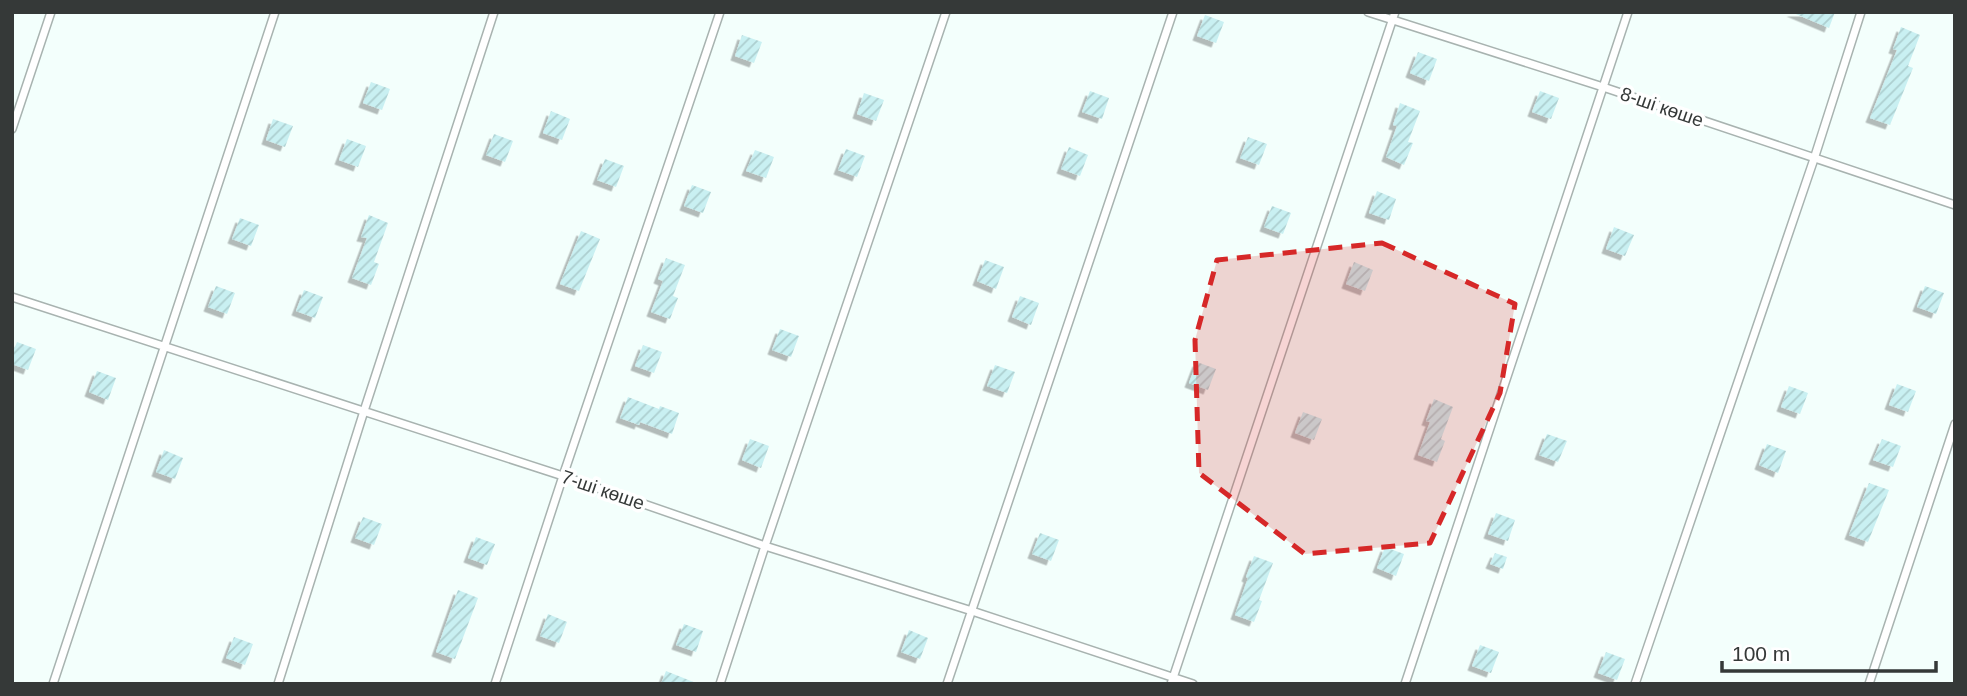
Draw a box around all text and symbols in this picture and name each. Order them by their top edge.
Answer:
street label: 8-ші көше [1618,83,1706,131]
street label: 7-ші көше [559,466,647,514]
scale bar [1722,630,1936,674]
text: 100 m [1732,642,1790,665]

